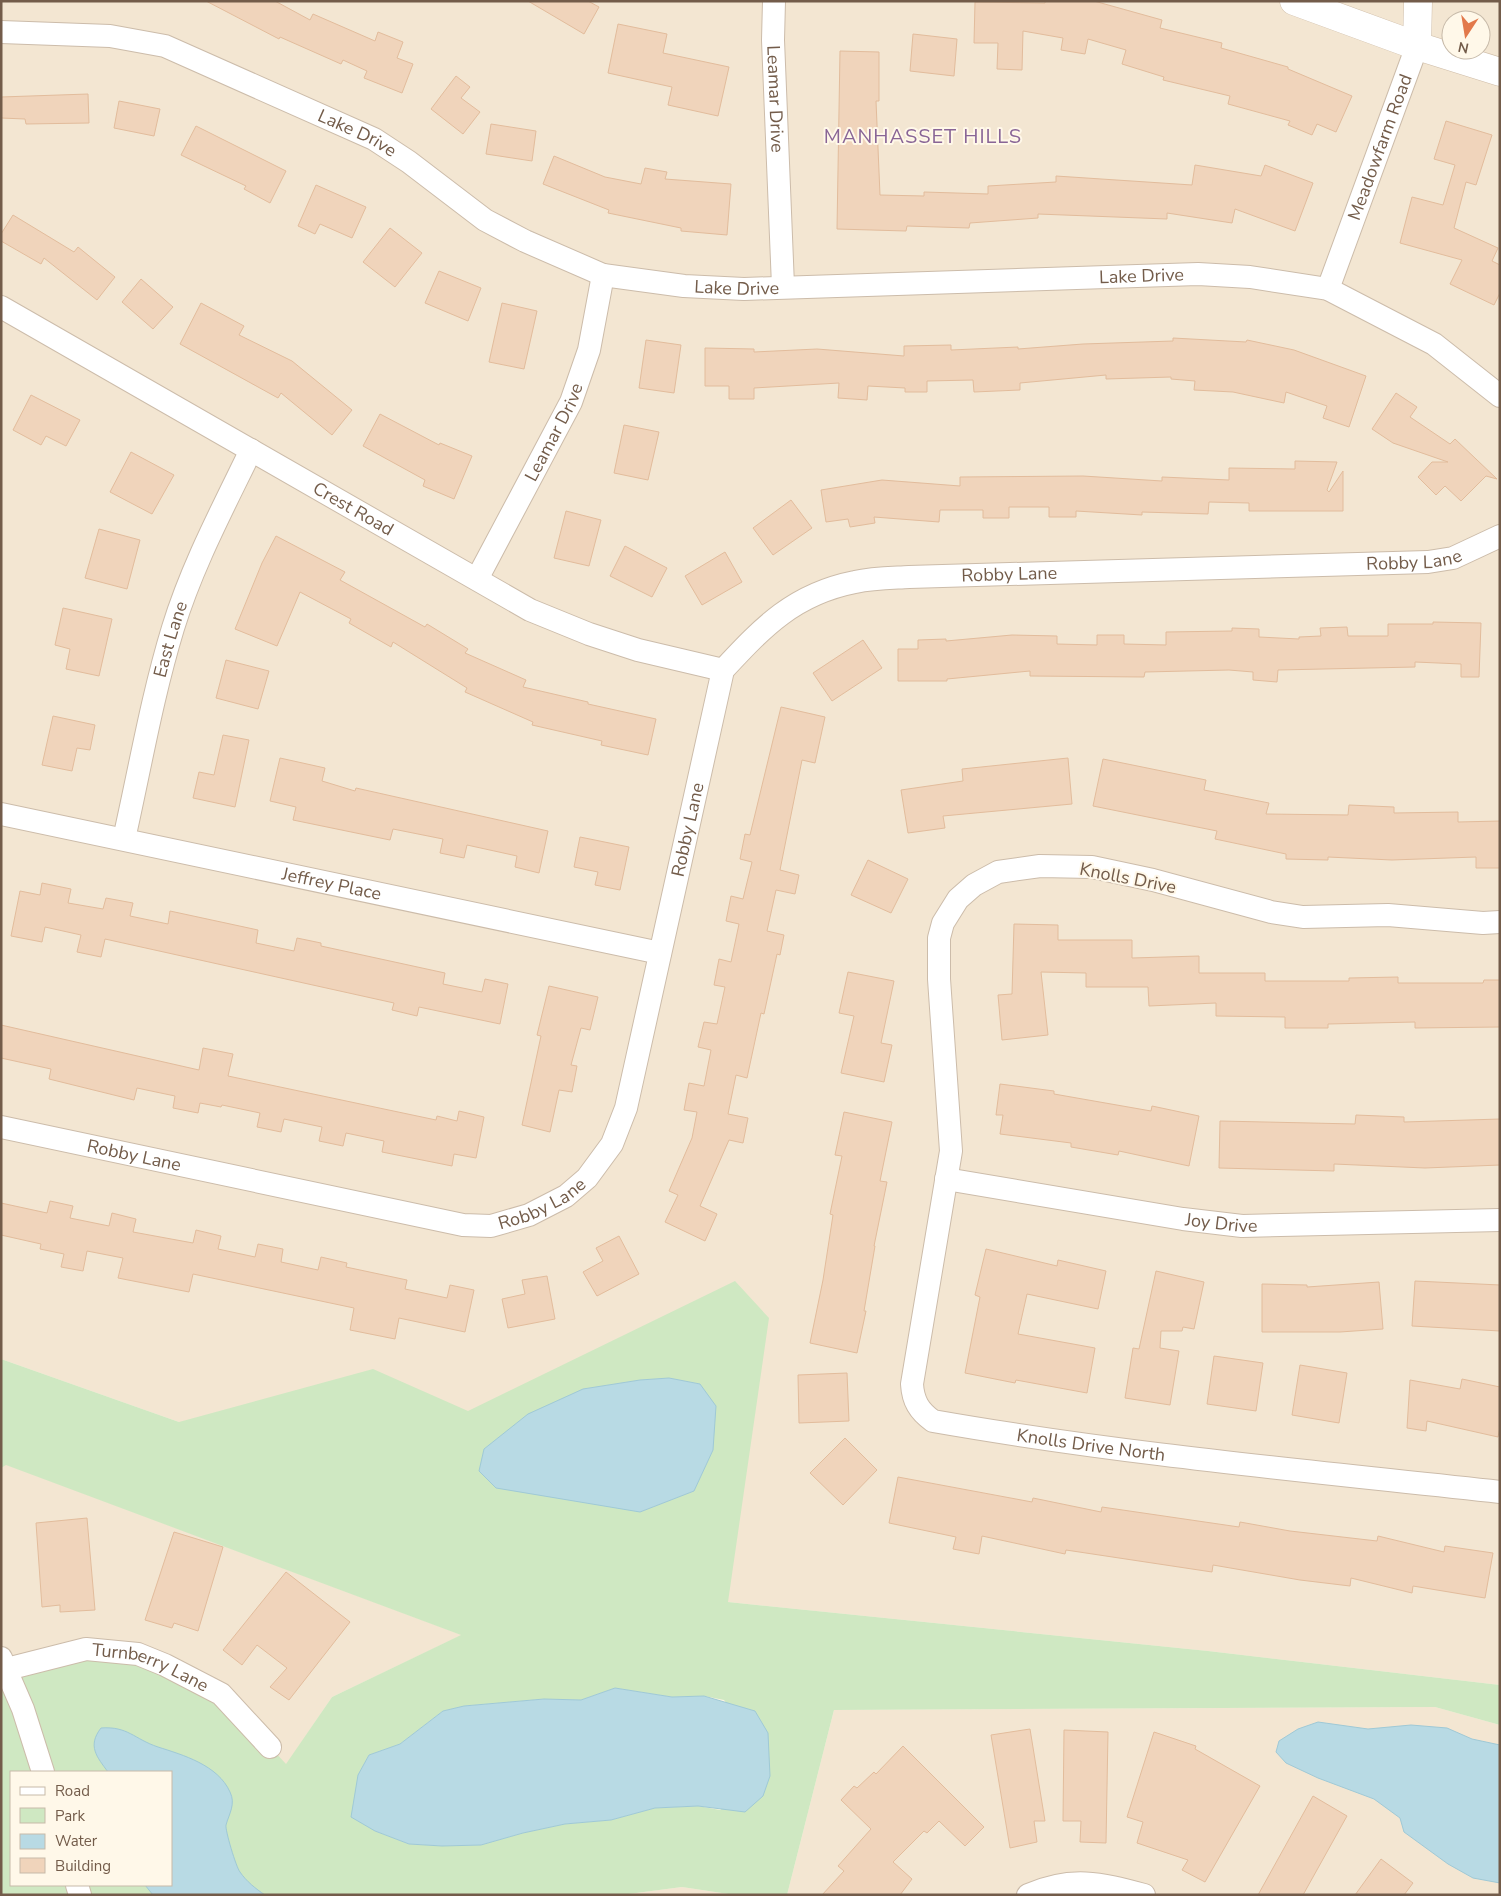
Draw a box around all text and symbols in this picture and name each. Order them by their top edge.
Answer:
north arrow [1441,10,1491,60]
text: N [1456,37,1471,58]
street label: Leamar Drive [761,45,790,153]
street label: Meadowfarm Road [1342,71,1418,224]
street label: Lake Drive [314,104,401,163]
district label: MANHASSET HILLS [824,123,1022,150]
street label: Lake Drive [1099,262,1184,289]
street label: Lake Drive [694,275,780,301]
street label: Leamar Drive [519,380,589,486]
street label: Crest Road [309,476,398,541]
street label: Robby Lane [1366,543,1466,576]
street label: Robby Lane [961,561,1057,587]
street label: East Lane [148,598,193,680]
street label: Robby Lane [666,780,710,879]
street label: Knolls Drive [1078,857,1178,899]
street label: Jeffrey Place [279,861,384,906]
street label: Robby Lane [85,1134,183,1177]
street label: Robby Lane [495,1172,591,1235]
street label: Joy Drive [1183,1207,1258,1238]
street label: Knolls Drive North [1015,1423,1167,1467]
street label: Turnberry Lane [91,1638,213,1698]
legend [10,1771,172,1886]
text: Road [55,1781,90,1801]
text: Park [55,1806,85,1826]
text: Water [55,1831,98,1851]
text: Building [55,1856,111,1876]

